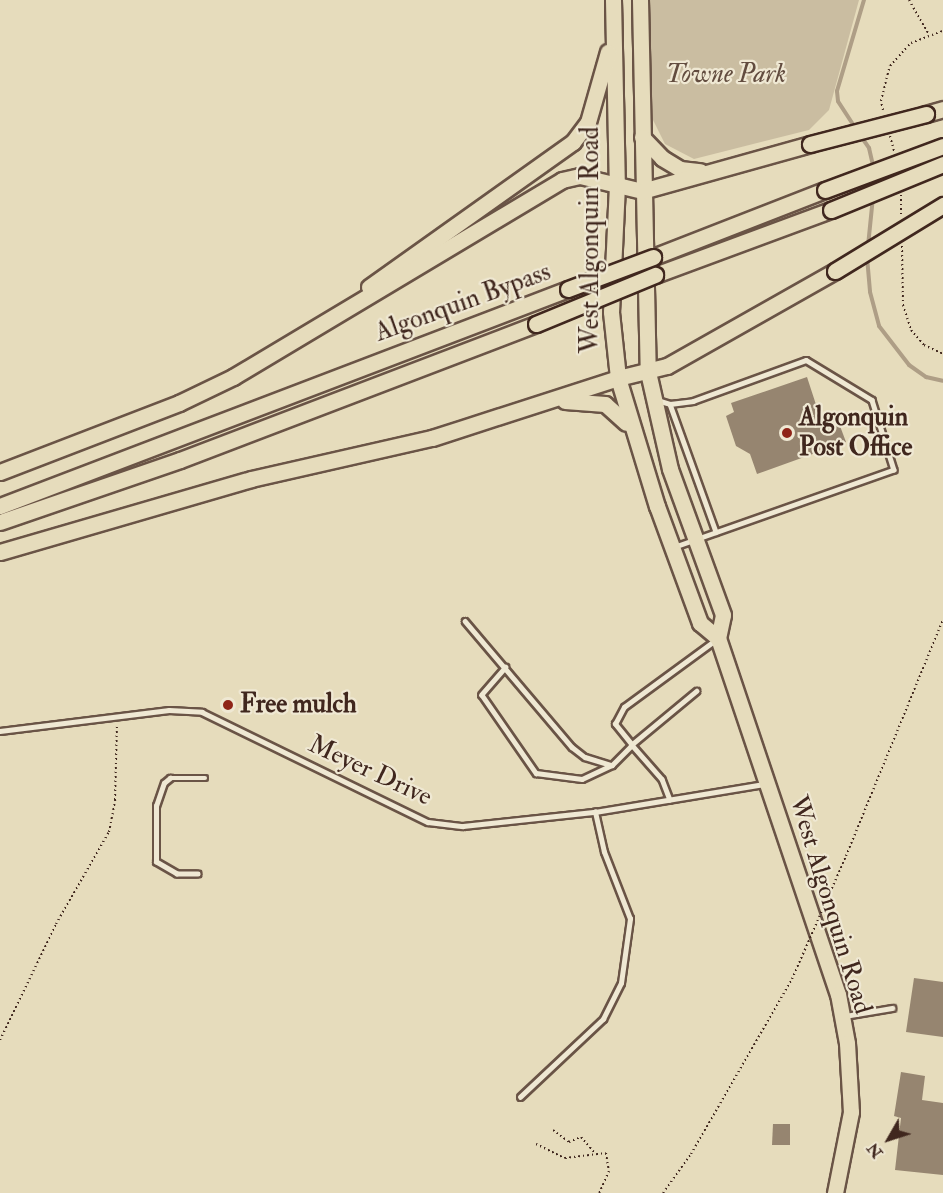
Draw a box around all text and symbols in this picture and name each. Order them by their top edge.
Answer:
park label: Towne Park [666,59,786,91]
street label: West Algonquin Road [575,127,607,353]
street label: Algonquin Bypass [371,257,555,349]
place label: Algonquin Post Office [799,402,912,464]
marker: Algonquin Post Office [780,426,794,440]
place label: Free mulch [240,689,357,721]
marker: Free mulch [221,698,235,712]
street label: Meyer Drive [303,729,437,813]
street label: West Algonquin Road [782,792,878,1018]
north arrow [859,1109,919,1169]
text: N [863,1138,887,1162]

